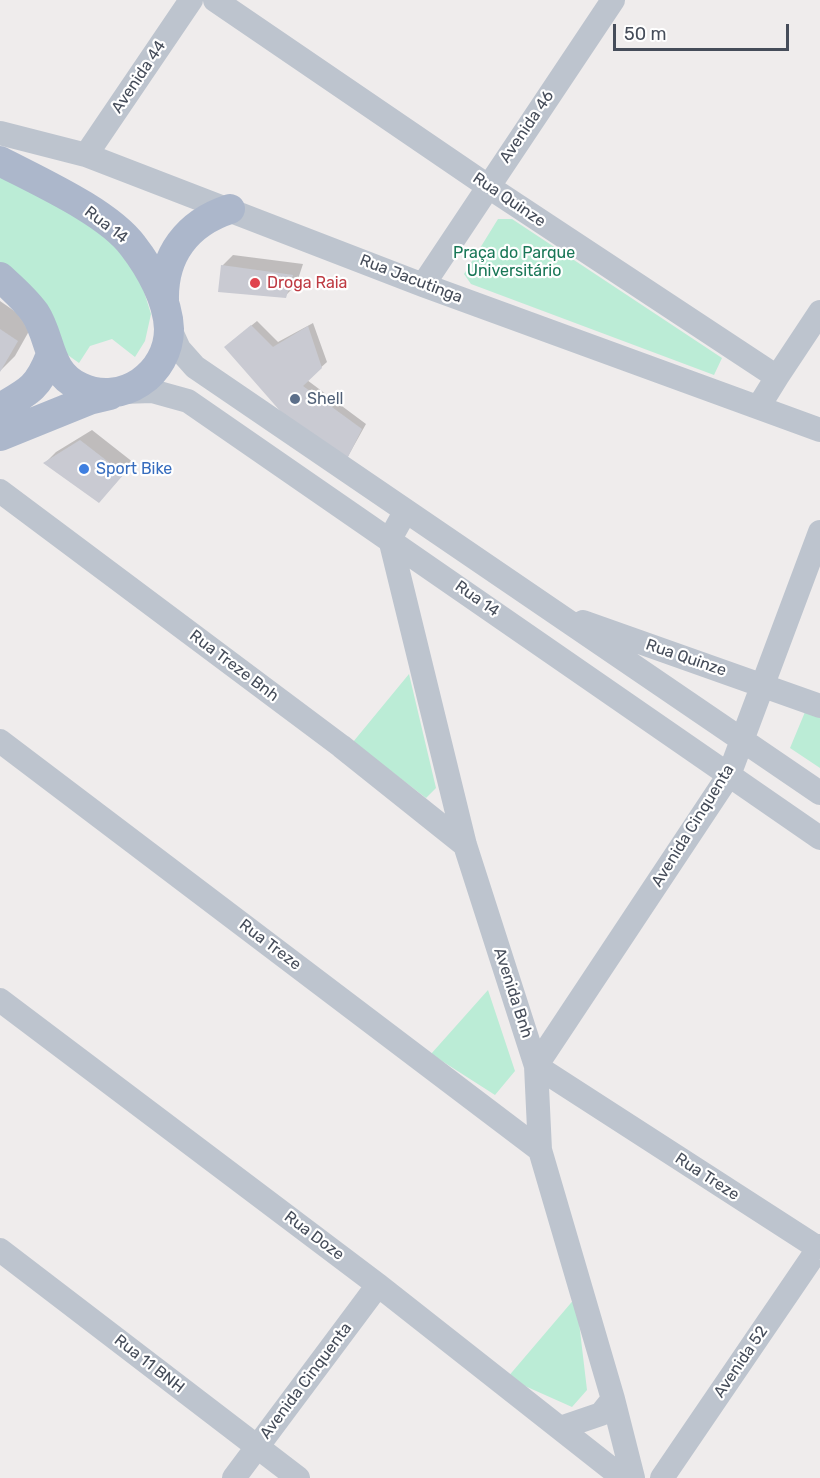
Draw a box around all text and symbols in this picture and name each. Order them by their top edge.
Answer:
scale bar [616,12,792,50]
text: 50 m [624,23,667,45]
street label: Avenida 44 [108,37,170,117]
street label: Avenida 46 [496,87,558,167]
street label: Rua Quinze [469,169,549,231]
street label: Rua 14 [80,202,132,248]
park label: Praça do Parque Universitário [453,243,575,281]
street label: Rua Jacutinga [357,251,465,307]
place label: Droga Raia [267,273,347,293]
marker: Droga Raia [248,276,262,290]
place label: Shell [307,389,343,409]
marker: Shell [288,392,302,406]
place label: Sport Bike [96,459,172,479]
marker: Sport Bike [77,462,91,476]
street label: Rua 14 [451,577,503,621]
street label: Rua Treze Bnh [186,626,282,706]
street label: Rua Quinze [643,635,729,681]
street label: Avenida Cinquenta [648,761,738,891]
street label: Rua Treze [235,915,305,975]
street label: Avenida Bnh [489,945,537,1041]
street label: Rua Treze [671,1149,743,1205]
street label: Rua Doze [280,1207,348,1265]
street label: Avenida Cinquenta [256,1319,356,1443]
street label: Avenida 52 [710,1322,772,1402]
street label: Rua 11 BNH [110,1331,188,1397]

